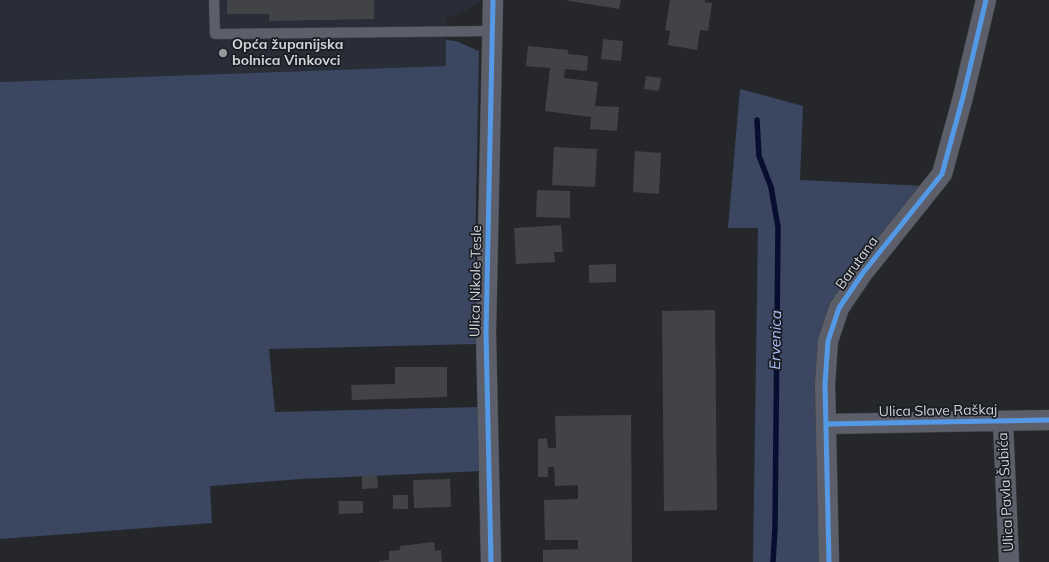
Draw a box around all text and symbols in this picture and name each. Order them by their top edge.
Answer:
place label: Opća županijska bolnica Vinkovci [232,37,343,70]
marker: Opća županijska bolnica Vinkovci [217,47,229,59]
street label: Ulica Nikole Tesle [467,225,485,337]
street label: Barutana [832,233,882,293]
water label: Ervenica [766,310,786,370]
street label: Ulica Slave Raškaj [879,402,997,420]
street label: Ulica Pavla Šubića [994,432,1018,552]

